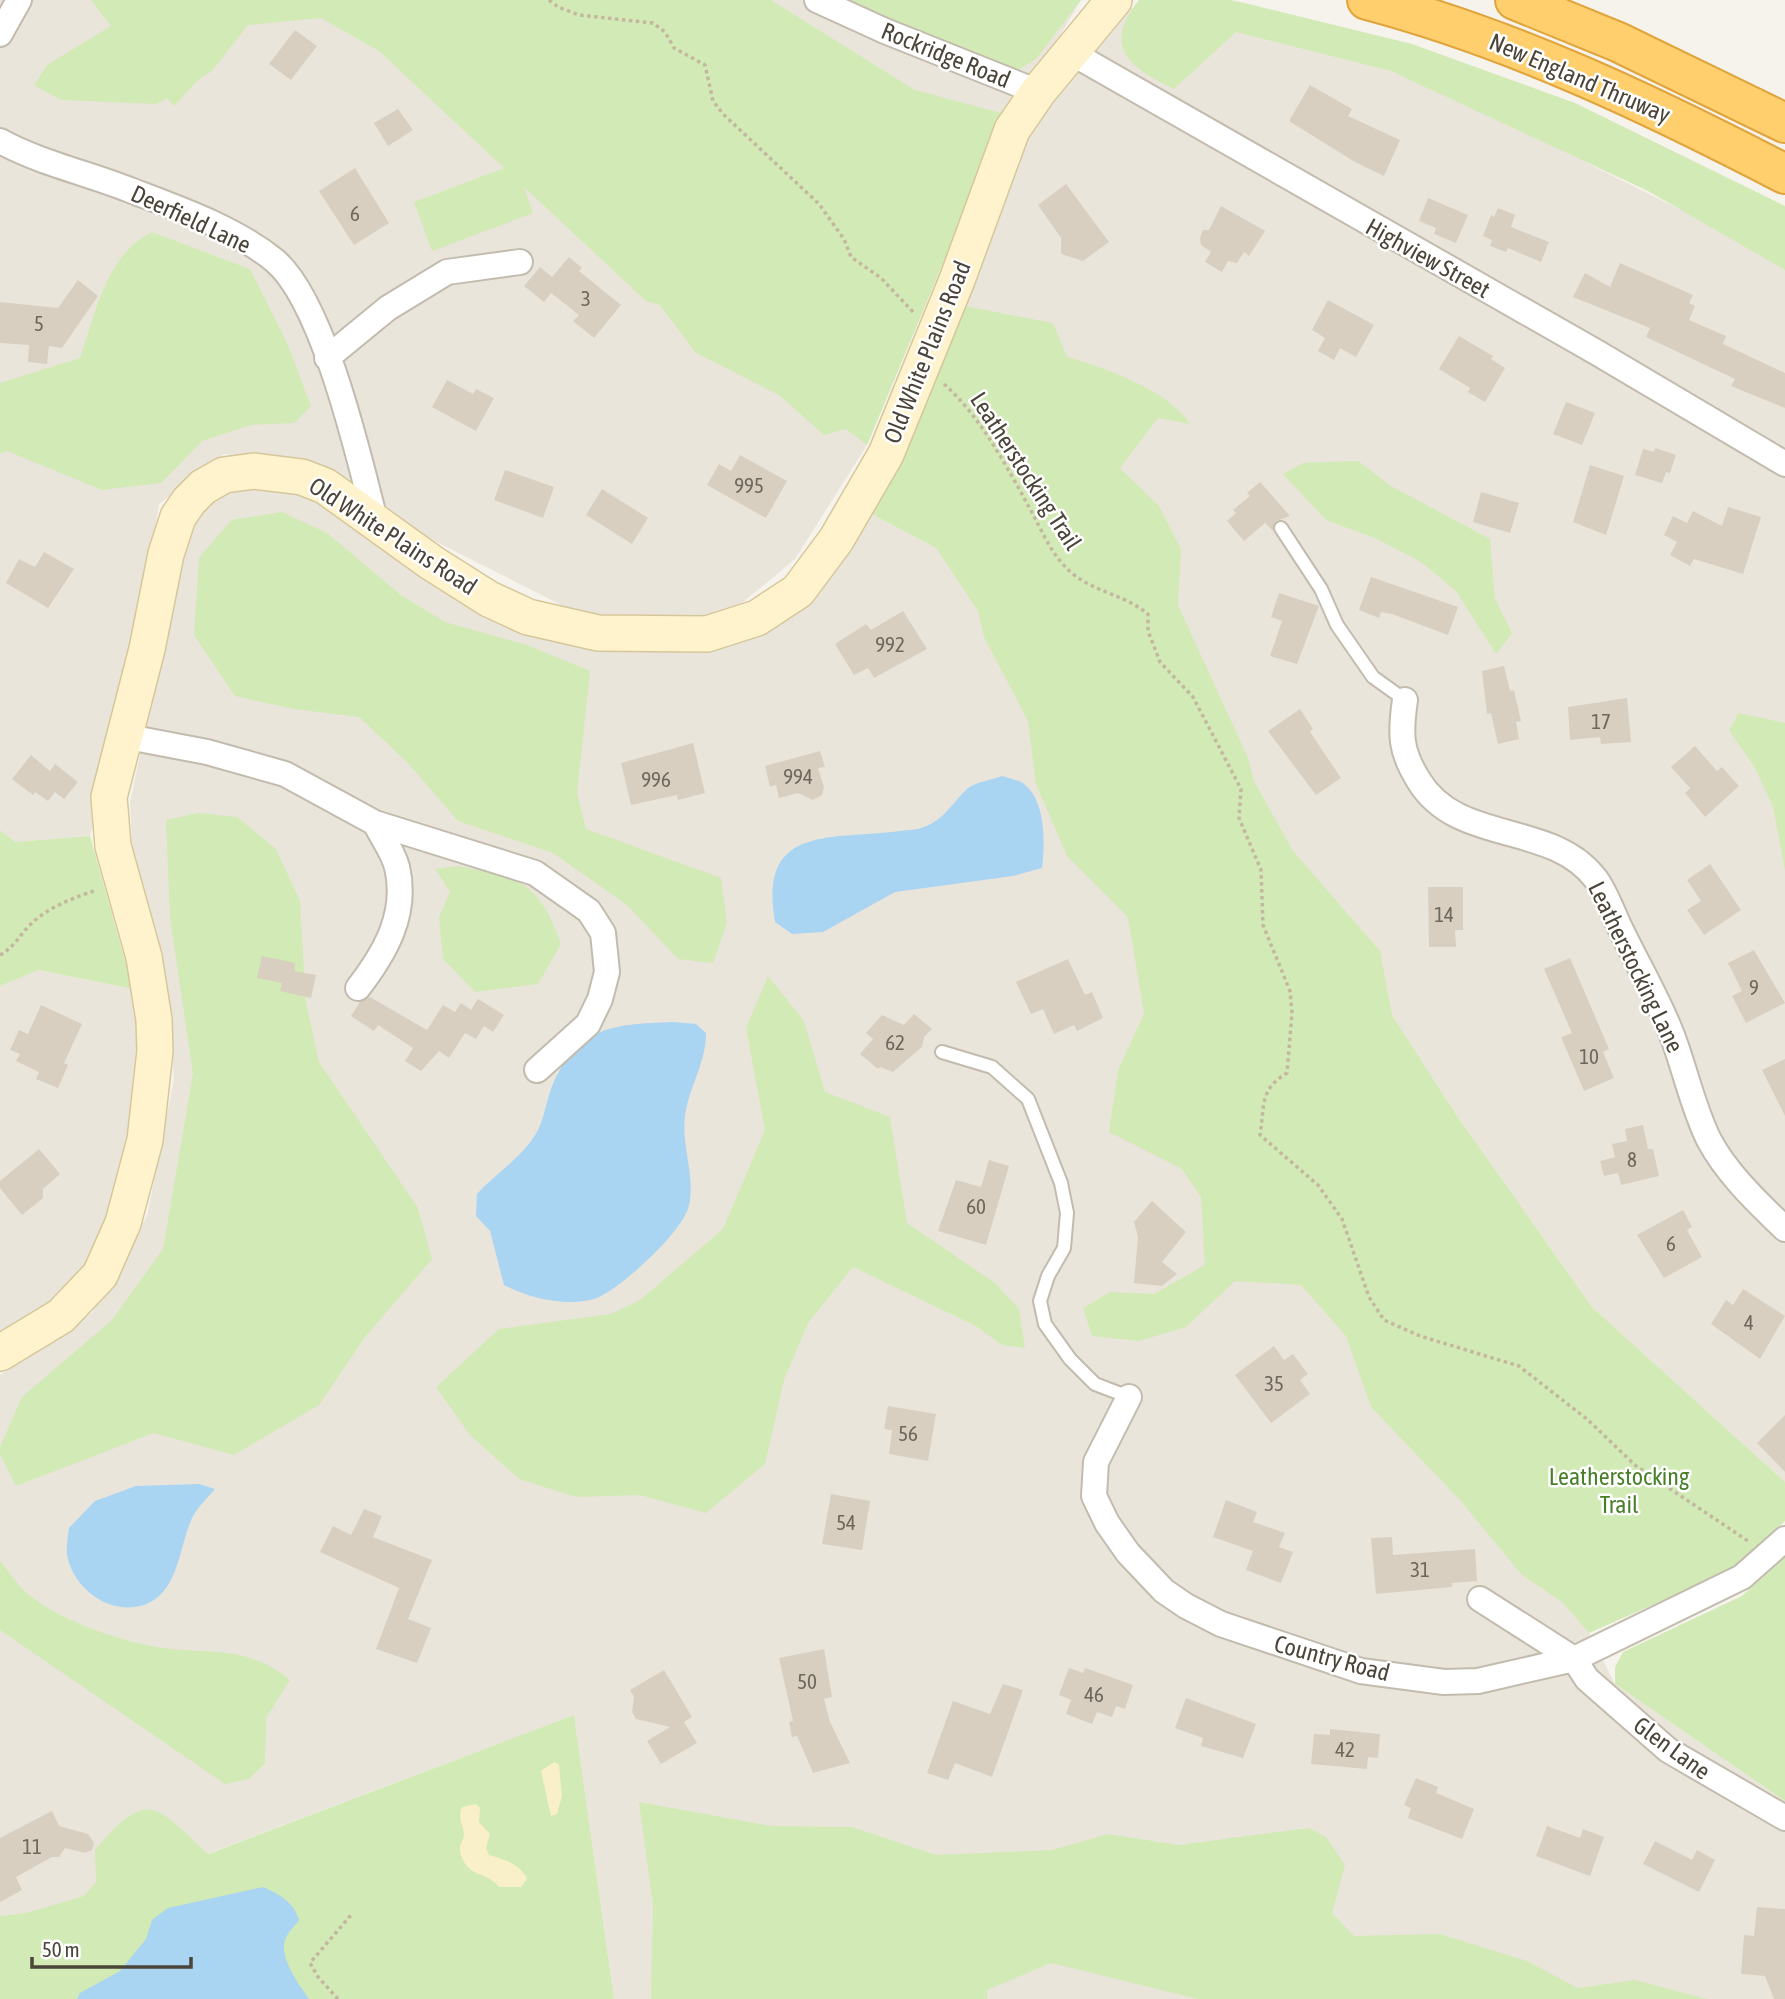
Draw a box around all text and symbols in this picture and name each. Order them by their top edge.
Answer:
street label: Rockridge Road [878,17,1014,93]
street label: New England Thruway [1485,28,1675,128]
street label: Deerfield Lane [127,180,255,258]
house number: 6 [350,201,360,225]
street label: Highview Street [1361,213,1495,303]
street label: Old White Plains Road [878,257,976,447]
house number: 3 [581,286,591,310]
house number: 5 [34,311,44,335]
street label: Leatherstocking Trail [965,387,1087,555]
street label: Old White Plains Road [304,472,482,600]
house number: 995 [734,473,764,497]
house number: 992 [875,632,905,656]
house number: 17 [1591,709,1611,733]
house number: 994 [783,764,813,788]
house number: 996 [641,767,671,791]
street label: Leatherstocking Lane [1583,877,1689,1057]
house number: 14 [1434,902,1454,926]
house number: 9 [1749,975,1759,999]
house number: 62 [885,1030,905,1054]
house number: 10 [1579,1044,1599,1068]
house number: 8 [1627,1147,1637,1171]
house number: 60 [966,1194,986,1218]
house number: 6 [1666,1231,1676,1255]
house number: 4 [1744,1310,1754,1334]
house number: 35 [1264,1371,1284,1395]
house number: 56 [898,1421,918,1445]
park label: Leatherstocking Trail [1549,1463,1690,1518]
house number: 54 [836,1510,856,1534]
house number: 31 [1410,1557,1430,1581]
street label: Country Road [1271,1630,1393,1686]
house number: 50 [797,1669,817,1693]
house number: 46 [1084,1682,1104,1706]
street label: Glen Lane [1629,1711,1715,1785]
house number: 42 [1335,1737,1355,1761]
house number: 11 [22,1834,42,1858]
scale bar [32,1926,191,1970]
text: 50 m [42,1937,80,1961]

